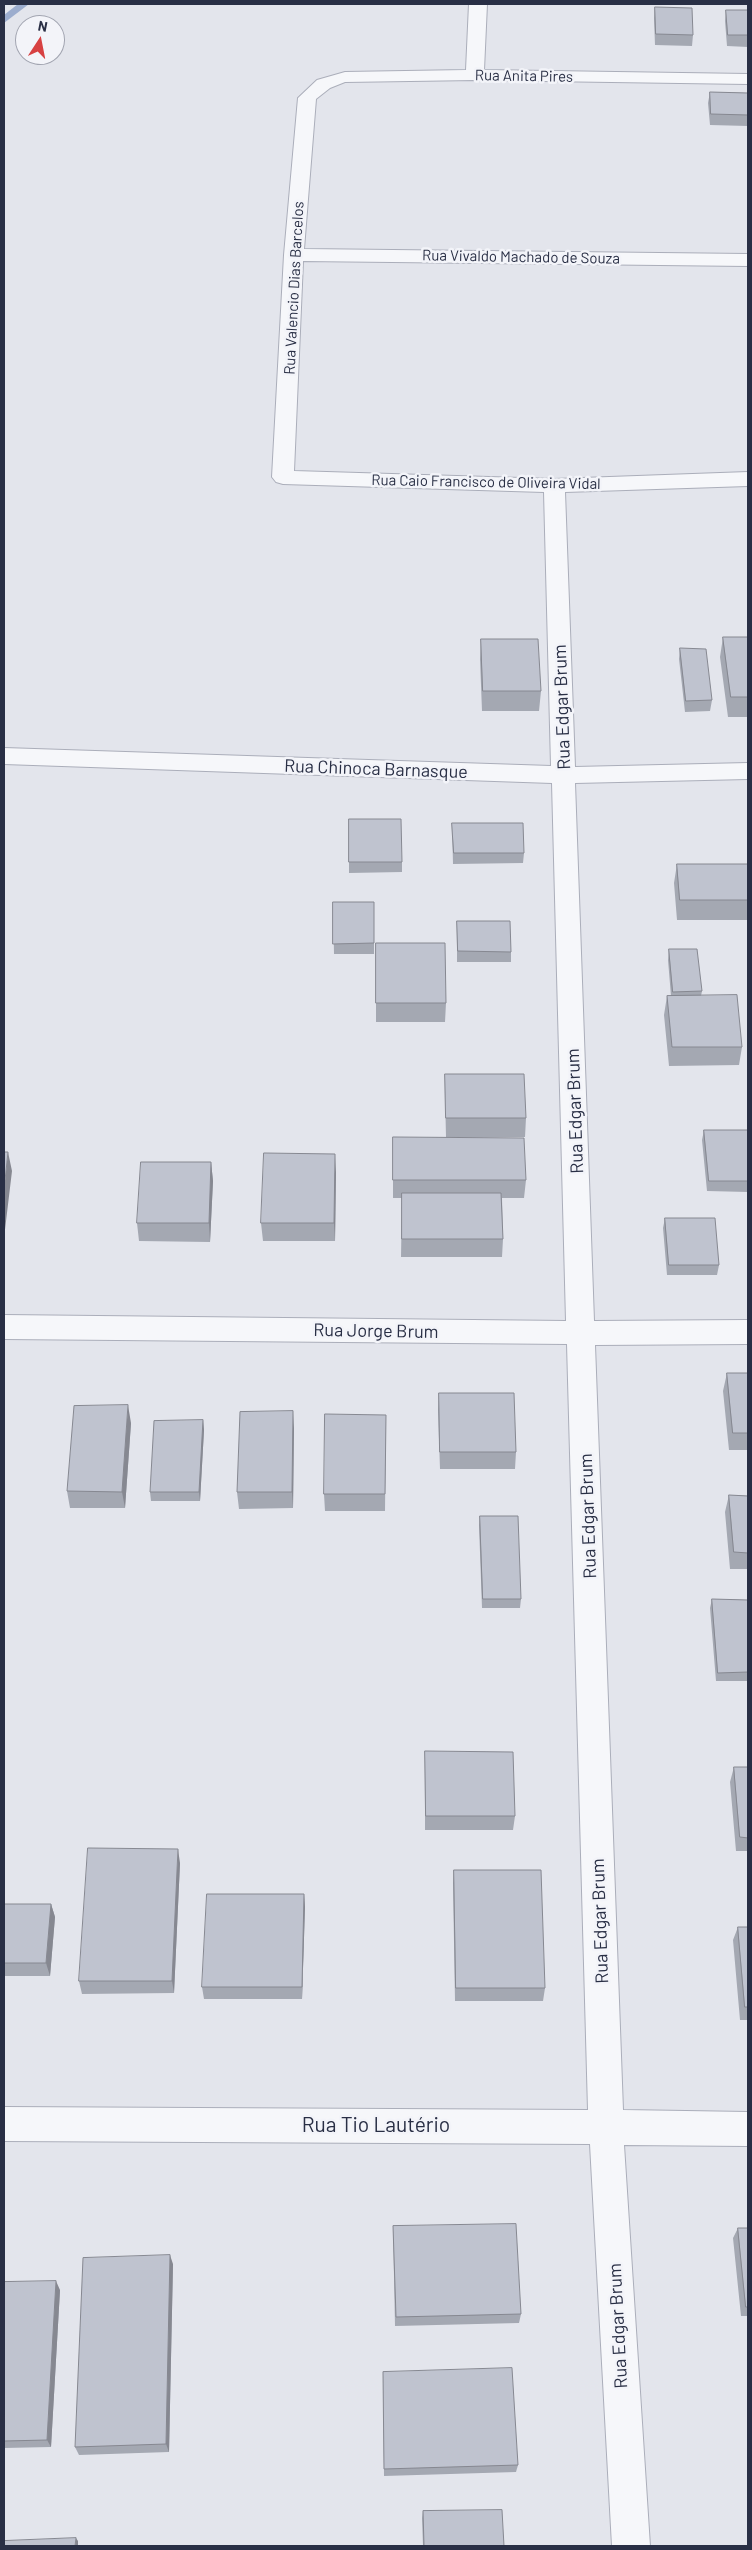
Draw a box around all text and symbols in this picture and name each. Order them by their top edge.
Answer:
north arrow [15,15,65,65]
text: N [37,17,49,35]
street label: Rua Anita Pires [475,66,573,86]
street label: Rua Valencio Dias Barcelos [280,201,308,375]
street label: Rua Vivaldo Machado de Souza [422,246,620,268]
street label: Rua Caio Francisco de Oliveira Vidal [371,471,601,493]
street label: Rua Edgar Brum [549,644,575,770]
street label: Rua Chinoca Barnasque [284,755,468,783]
street label: Rua Edgar Brum [562,1048,588,1174]
street label: Rua Jorge Brum [313,1319,439,1343]
street label: Rua Edgar Brum [575,1453,601,1579]
street label: Rua Edgar Brum [587,1858,613,1984]
street label: Rua Tio Lautério [302,2112,450,2138]
street label: Rua Edgar Brum [604,2263,632,2389]

